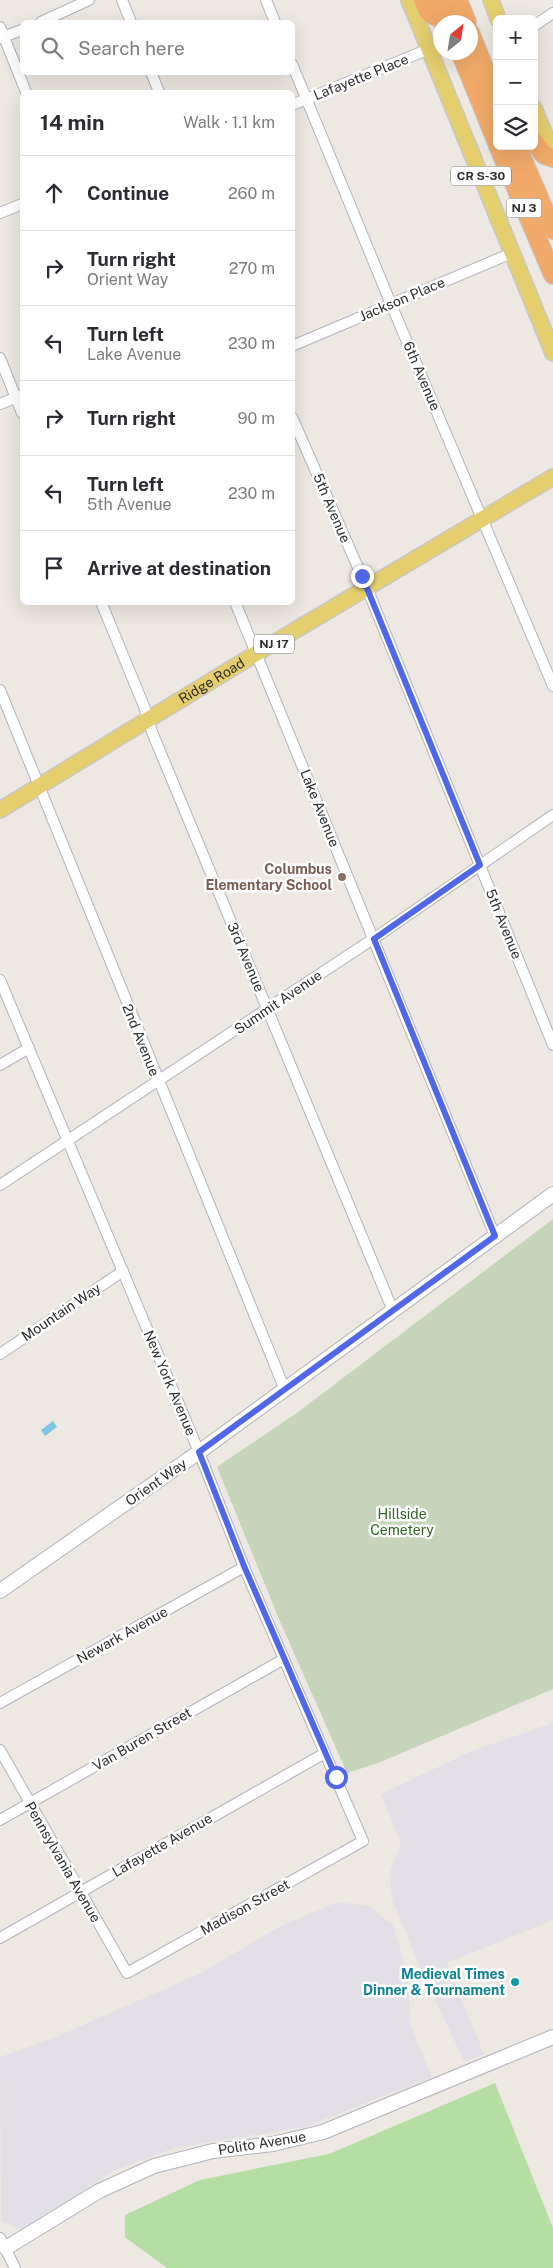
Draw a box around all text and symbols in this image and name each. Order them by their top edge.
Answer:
north arrow [433,15,478,60]
map controls [493,15,538,150]
button: + [493,15,538,60]
search box [20,20,295,75]
icon: search [38,34,66,62]
text: Search here [78,37,185,59]
street label: Lafayette Place [311,51,411,103]
button: − [493,60,538,105]
button: layers [493,105,538,150]
text: 14 min [40,110,104,135]
text: Walk · 1.1 km [183,113,275,132]
road number: CR S-30 [451,167,511,186]
icon: ahead [40,179,68,207]
text: Continue [87,182,169,204]
text: 260 m [228,184,275,203]
road number: NJ 3 [506,198,542,218]
text: Turn right [87,248,176,270]
icon: right [40,254,68,282]
text: 270 m [229,259,275,278]
text: Orient Way [87,270,168,289]
street label: Jackson Place [357,274,447,324]
text: Turn left [87,323,164,345]
icon: left [40,329,68,357]
text: 230 m [228,334,275,353]
street label: 6th Avenue [400,339,444,413]
text: Lake Avenue [87,345,181,364]
icon: right [40,404,68,432]
text: Turn right [87,407,176,429]
text: 90 m [238,409,275,428]
street label: 5th Avenue [310,471,354,545]
text: Turn left [87,473,164,495]
icon: left [40,479,68,507]
text: 230 m [228,484,275,503]
text: 5th Avenue [87,495,172,514]
icon: arrive [40,554,68,582]
text: Arrive at destination [87,557,271,579]
route end [351,565,374,588]
road number: NJ 17 [254,634,294,654]
street label: Ridge Road [176,655,247,707]
street label: Lake Avenue [297,767,343,849]
place label: Columbus Elementary School [205,861,332,893]
marker: Columbus Elementary School [336,871,348,883]
street label: 5th Avenue [483,887,525,961]
street label: 3rd Avenue [224,920,268,994]
street label: Summit Avenue [231,967,325,1037]
street label: 2nd Avenue [119,1002,163,1078]
street label: Mountain Way [18,1279,104,1344]
street label: New York Avenue [141,1328,199,1438]
street label: Orient Way [122,1455,190,1509]
park label: Hillside Cemetery [370,1506,434,1538]
street label: Newark Avenue [74,1603,170,1667]
street label: Van Buren Street [90,1704,194,1774]
route start [325,1766,348,1789]
street label: Pennsylvania Avenue [22,1799,104,1925]
street label: Lafayette Avenue [109,1810,215,1880]
street label: Madison Street [198,1876,292,1938]
place label: Medieval Times Dinner & Tournament [363,1966,505,1998]
marker: Medieval Times Dinner & Tournament [509,1976,521,1988]
street label: Polito Avenue [217,2128,307,2158]

